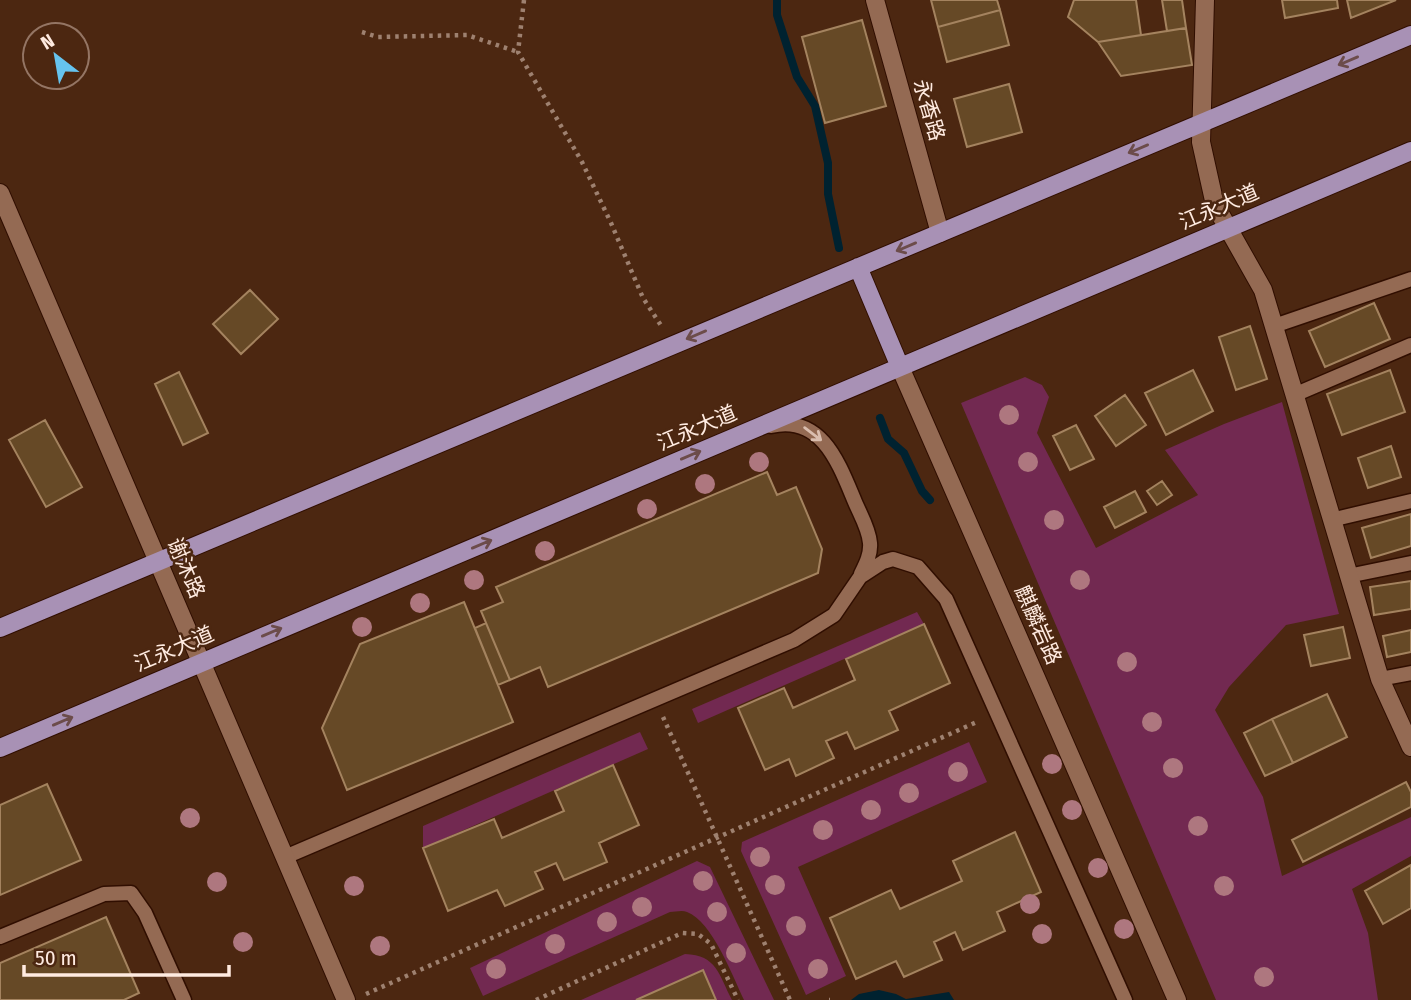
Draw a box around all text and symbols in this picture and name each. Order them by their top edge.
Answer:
north arrow [21,21,91,91]
text: N [37,29,58,55]
one-way arrow [1338,55,1359,68]
street label: 永香路 [908,76,950,144]
one-way arrow [1128,143,1150,156]
street label: 江永大道 [1175,179,1263,235]
one-way arrow [896,241,917,254]
one-way arrow [686,329,708,342]
street label: 江永大道 [653,400,741,456]
one-way arrow [804,427,822,442]
one-way arrow [680,448,702,461]
street label: 谢沐路 [162,534,210,602]
one-way arrow [471,536,492,549]
street label: 麒麟岩路 [1009,581,1067,669]
street label: 江永大道 [130,621,218,677]
one-way arrow [261,625,283,638]
one-way arrow [52,714,73,727]
scale bar [24,934,229,978]
text: 50 m [35,945,77,971]

